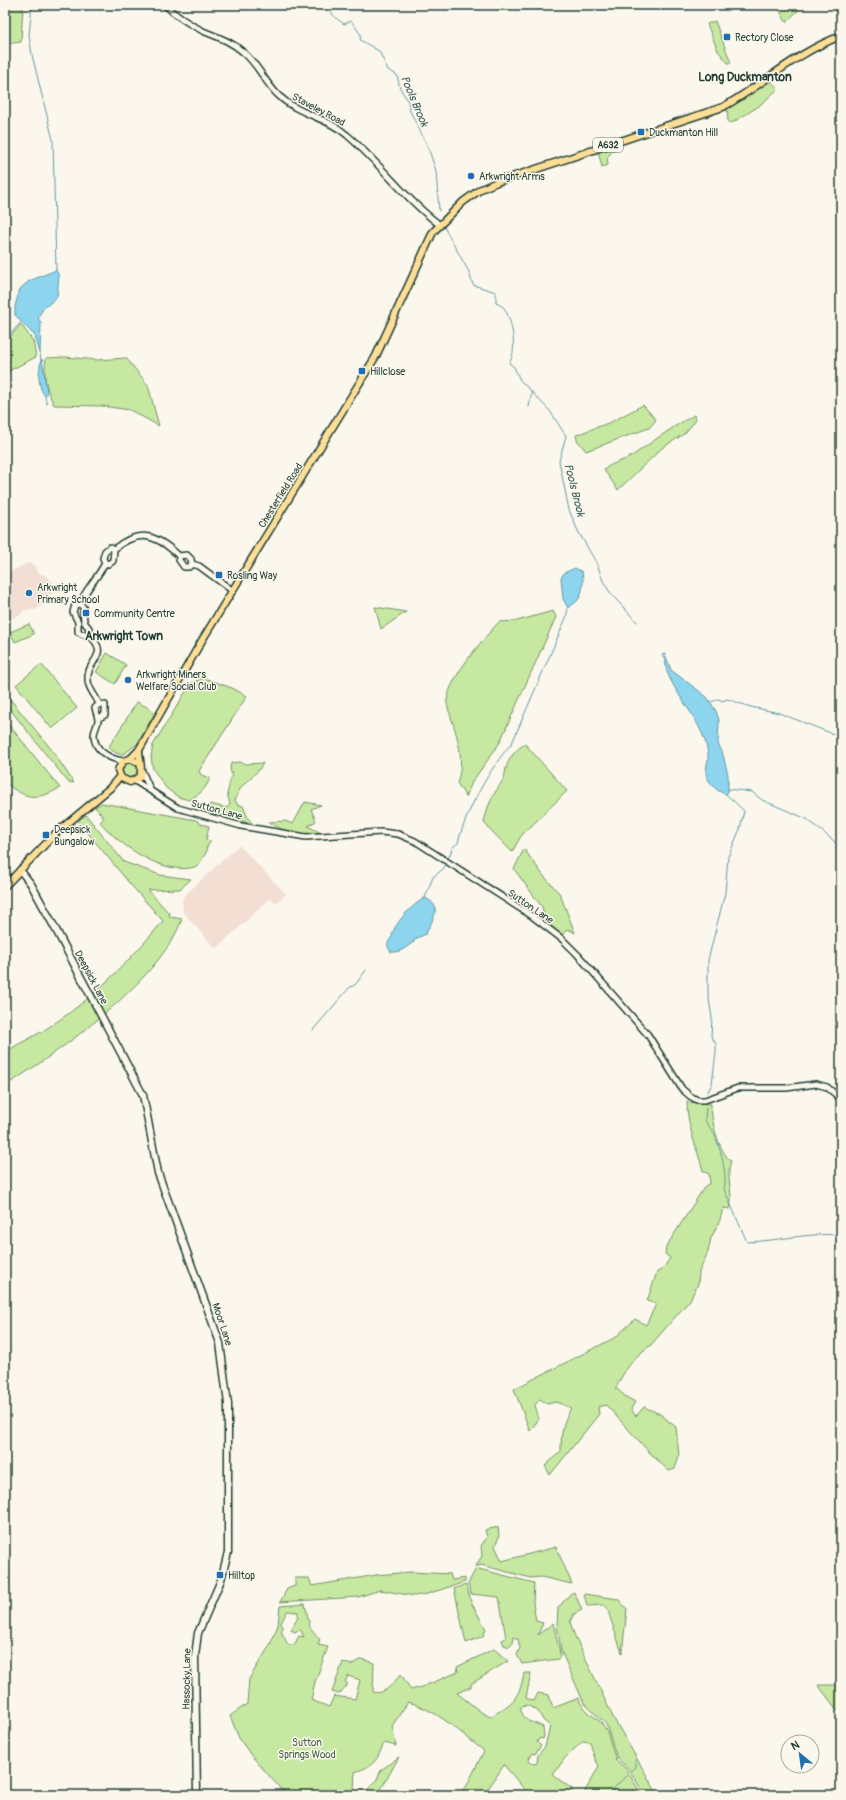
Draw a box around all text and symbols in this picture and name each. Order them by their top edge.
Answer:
marker: Rectory Close [722,32,732,42]
place label: Rectory Close [735,32,794,44]
district label: Long Duckmanton [698,70,792,85]
water label: Pools Brook [398,74,432,130]
street label: Staveley Road [290,91,347,129]
marker: Duckmanton Hill [636,127,646,137]
place label: Duckmanton Hill [649,127,718,139]
road number: A632 [593,138,623,152]
marker: Arkwright Arms [466,171,476,181]
place label: Arkwright Arms [479,171,545,183]
marker: Hillclose [357,366,367,376]
place label: Hillclose [370,366,405,378]
street label: Chesterfield Road [256,461,306,530]
water label: Pools Brook [562,462,588,519]
marker: Rosling Way [214,570,224,580]
place label: Rosling Way [227,570,278,582]
place label: Arkwright Primary School [37,582,100,606]
marker: Arkwright Primary School [24,588,34,598]
marker: Community Centre [81,608,91,618]
place label: Community Centre [94,608,175,620]
district label: Arkwright Town [85,629,163,644]
place label: Arkwright Miners Welfare Social Club [136,669,216,693]
marker: Arkwright Miners Welfare Social Club [123,675,133,685]
street label: Sutton Lane [190,797,244,823]
place label: Deepsick Bungalow [54,824,95,848]
marker: Deepsick Bungalow [41,830,51,840]
street label: Sutton Lane [505,887,556,927]
street label: Deepsick Lane [72,949,110,1006]
street label: Moor Lane [210,1301,235,1347]
marker: Hilltop [215,1570,225,1580]
place label: Hilltop [228,1570,255,1582]
street label: Hassocky Lane [180,1648,194,1710]
north arrow [780,1734,820,1774]
park label: Sutton Springs Wood [278,1737,336,1761]
text: N [789,1738,802,1753]

